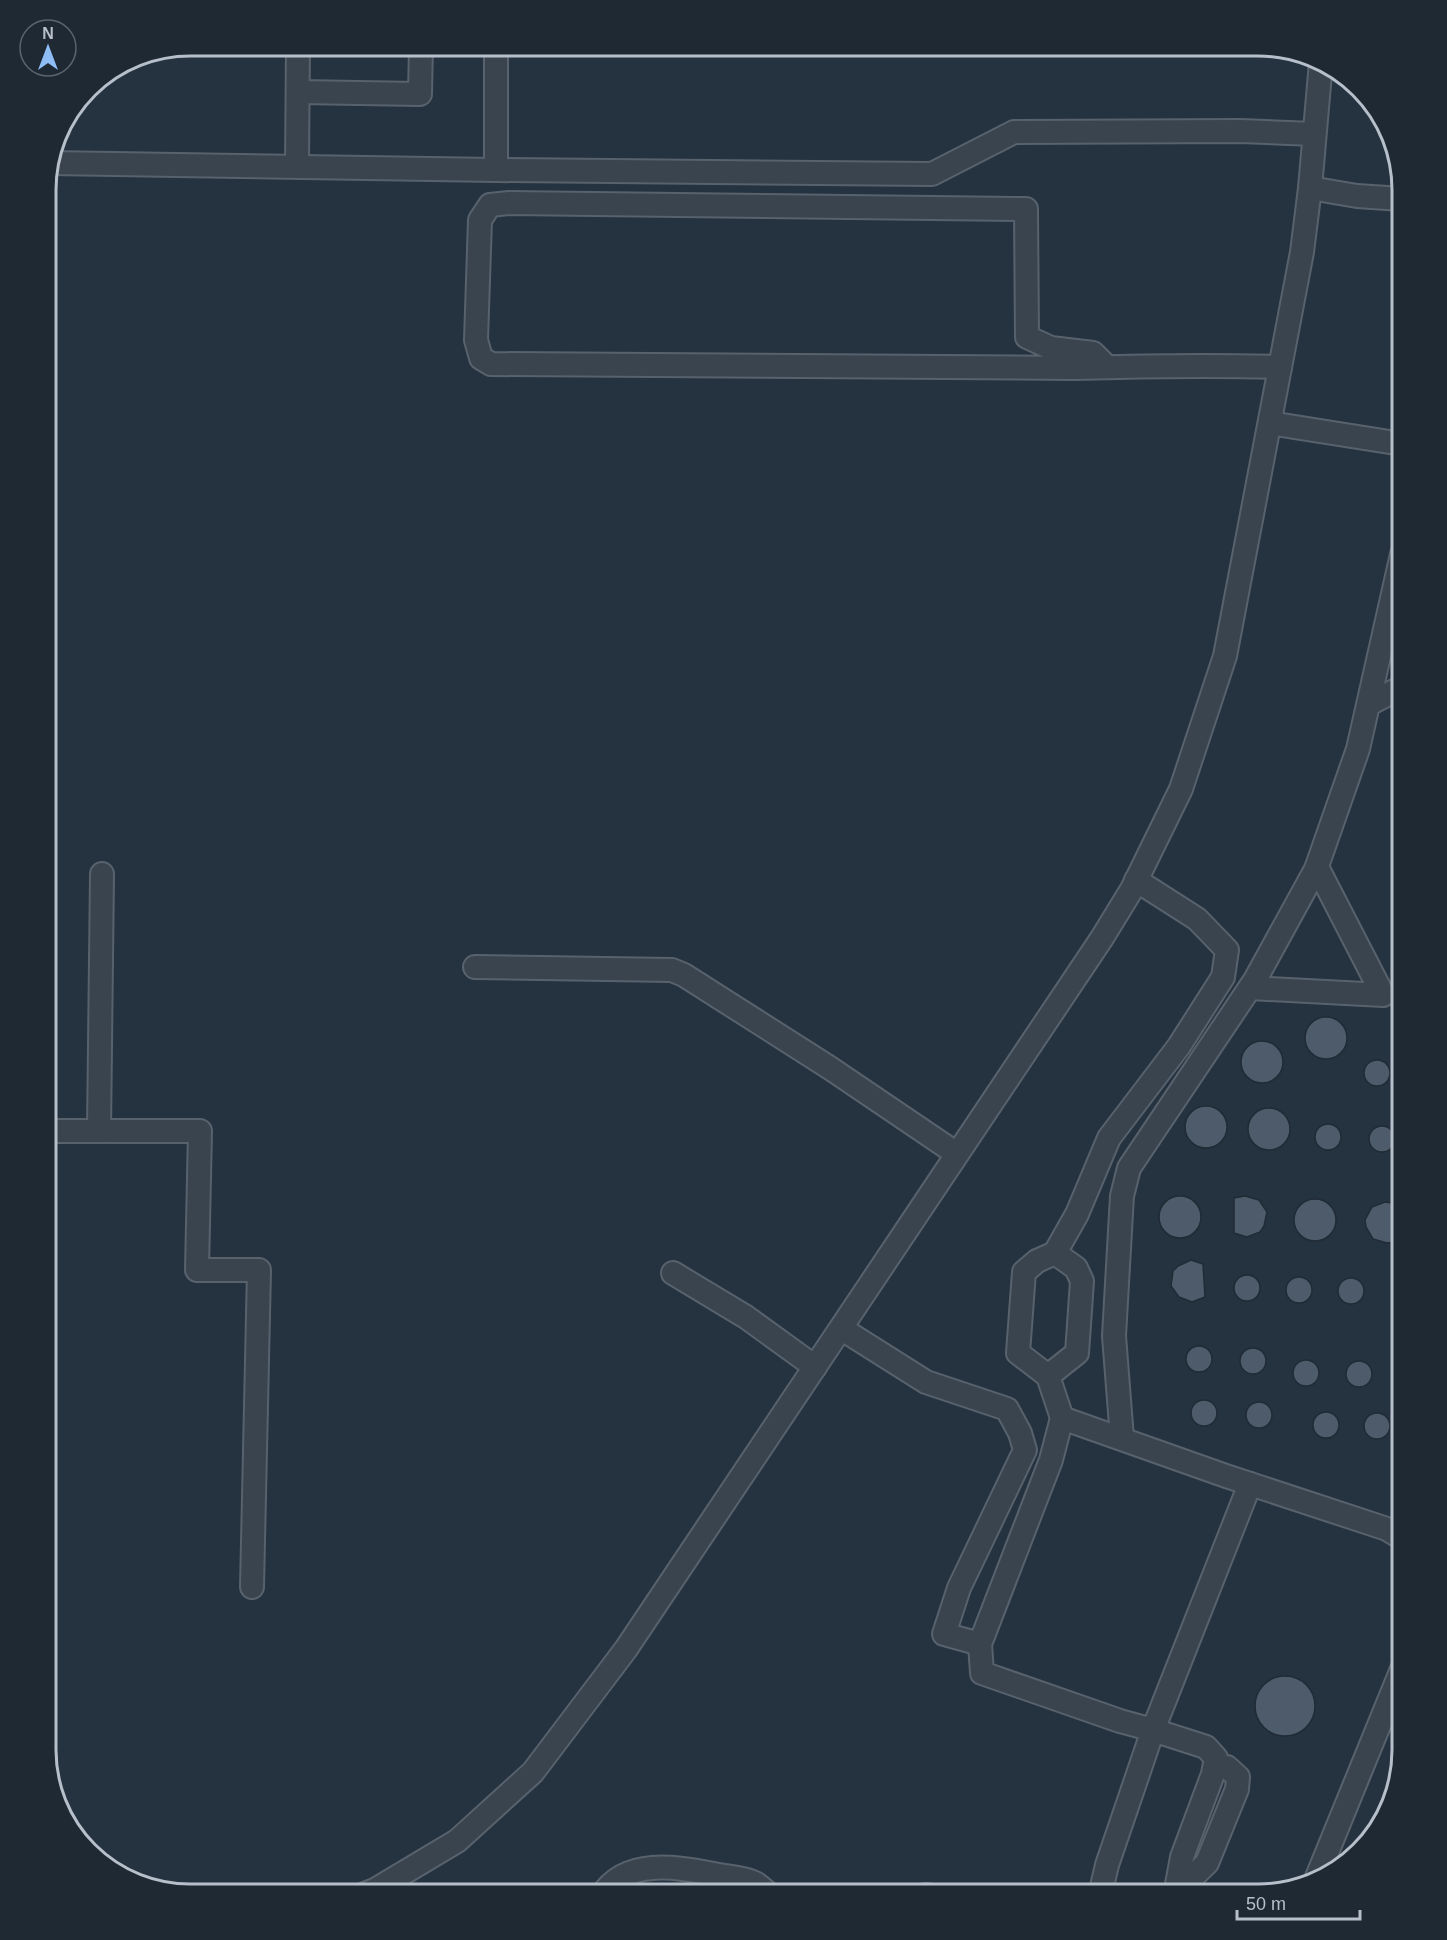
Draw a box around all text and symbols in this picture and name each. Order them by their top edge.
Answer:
north arrow [18,18,78,78]
text: N [42,25,54,42]
scale bar [1237,1883,1360,1921]
text: 50 m [1246,1894,1286,1914]

